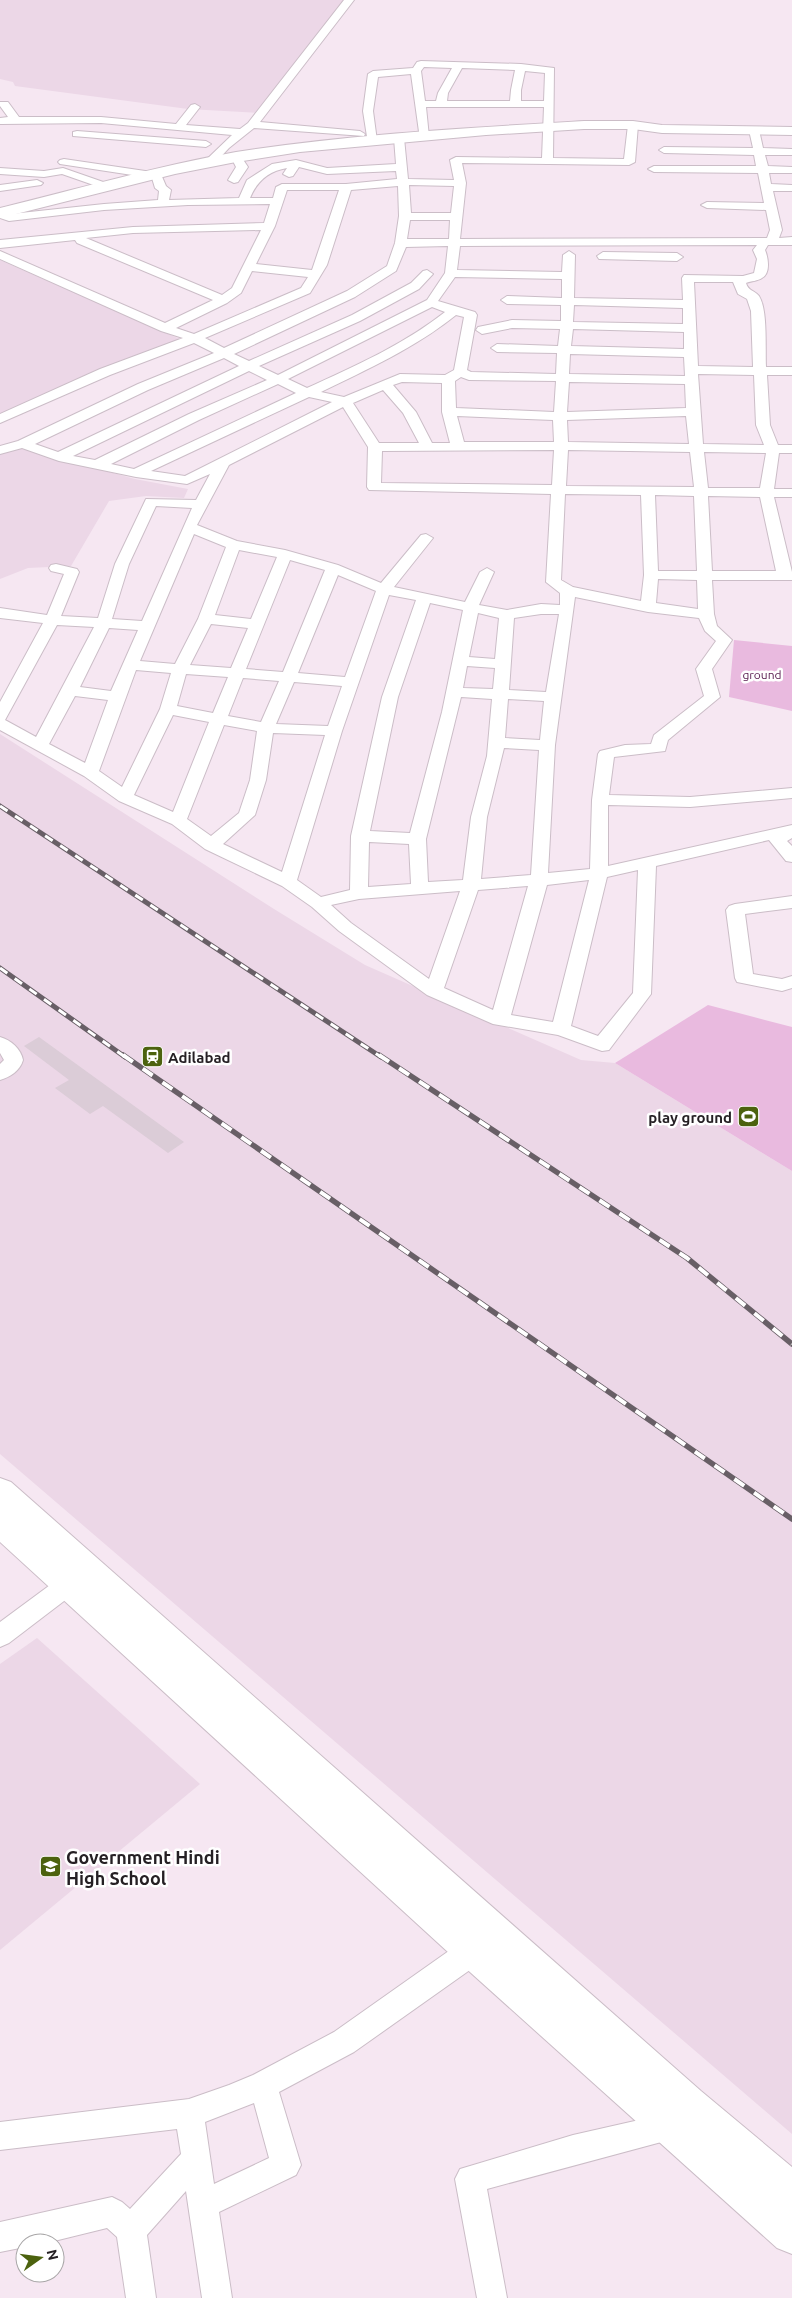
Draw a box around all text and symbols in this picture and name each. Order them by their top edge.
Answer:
park label: ground [742,668,782,681]
station icon: Adilabad [140,1045,164,1069]
place label: Adilabad [168,1049,231,1066]
sports icon: play ground [736,1105,760,1129]
place label: play ground [648,1109,732,1126]
place label: Government Hindi High School [66,1847,220,1888]
school or university icon: Government Hindi High School [38,1855,62,1879]
north arrow [15,2233,65,2283]
text: N [44,2248,62,2262]

